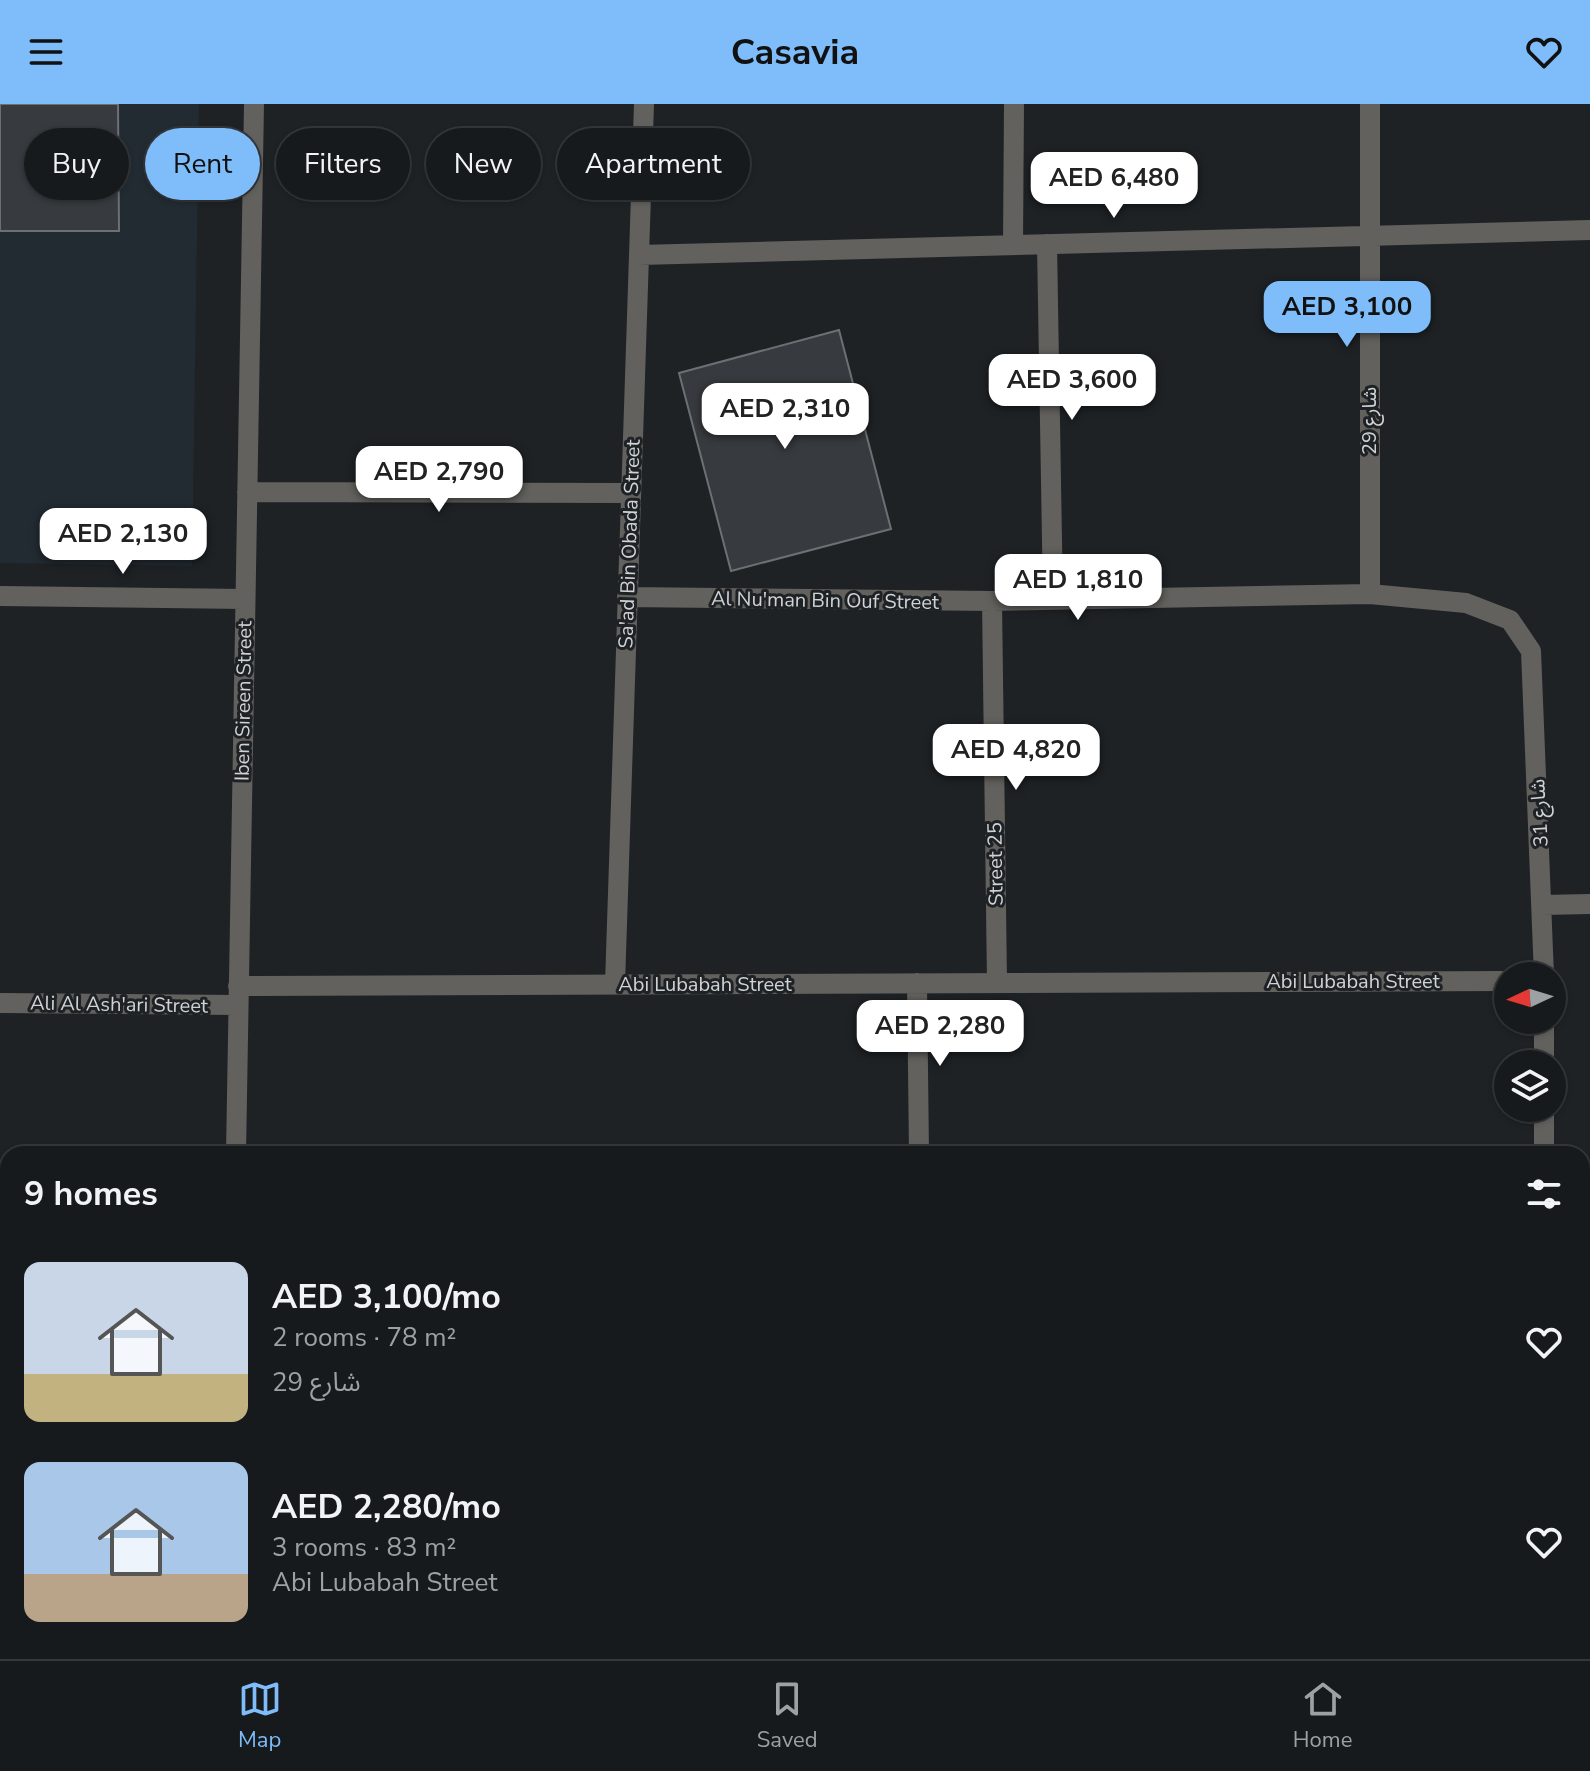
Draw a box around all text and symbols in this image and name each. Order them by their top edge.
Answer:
text: Casavia [731,28,859,77]
icon: menu [24,30,68,74]
icon: heart [1522,30,1566,74]
chip: Buy [24,128,129,200]
chip: Rent [145,128,260,200]
chip: Filters [276,128,410,200]
chip: New [426,128,541,200]
chip: Apartment [557,128,750,200]
pin: AED 6,480 [1022,152,1206,220]
text: AED 6,480 [1049,160,1179,195]
pin: AED 3,100 [1255,281,1439,349]
text: AED 3,100 [1282,289,1412,324]
pin: AED 3,600 [980,354,1164,422]
text: AED 3,600 [1007,362,1137,397]
pin: AED 2,310 [693,383,877,451]
street label: شارع 29 [1356,387,1384,455]
text: AED 2,310 [720,391,850,426]
street label: Sa'ad Bin Obada Street [612,438,647,649]
pin: AED 2,790 [347,446,531,514]
text: AED 2,790 [374,454,504,489]
pin: AED 2,130 [31,508,215,576]
text: AED 2,130 [58,516,188,551]
pin: AED 1,810 [986,554,1170,622]
text: AED 1,810 [1013,562,1143,597]
street label: Al Nu'man Bin Ouf Street [711,585,940,616]
street label: Iben Sireen Street [229,620,258,781]
pin: AED 4,820 [924,724,1108,792]
text: AED 4,820 [951,732,1081,767]
street label: شارع 31 [1524,778,1556,848]
street label: Street 25 [981,822,1010,906]
north arrow [1494,962,1566,1034]
map controls [1494,962,1566,1122]
street label: Abi Lubabah Street [1266,968,1441,995]
street label: Abi Lubabah Street [618,971,793,998]
street label: Ali Al Ash'ari Street [30,989,209,1020]
pin: AED 2,280 [848,1000,1032,1068]
text: AED 2,280 [875,1008,1005,1043]
button: layers [1494,1050,1566,1122]
text: 9 homes [24,1171,158,1217]
icon: filters [1522,1172,1566,1216]
text: AED 3,100/mo [272,1274,501,1320]
icon: home [88,1294,184,1390]
text: 2 rooms · 78 m² [272,1320,456,1355]
icon: heart [1522,1320,1566,1364]
text: شارع 29 [272,1365,361,1400]
text: AED 2,280/mo [272,1484,501,1530]
icon: home [88,1494,184,1590]
icon: heart [1522,1520,1566,1564]
text: 3 rooms · 83 m² [272,1530,456,1565]
text: Abi Lubabah Street [272,1565,498,1600]
tab: Map [238,1677,282,1755]
tab: Saved [757,1677,818,1755]
tab: Home [1293,1677,1352,1755]

